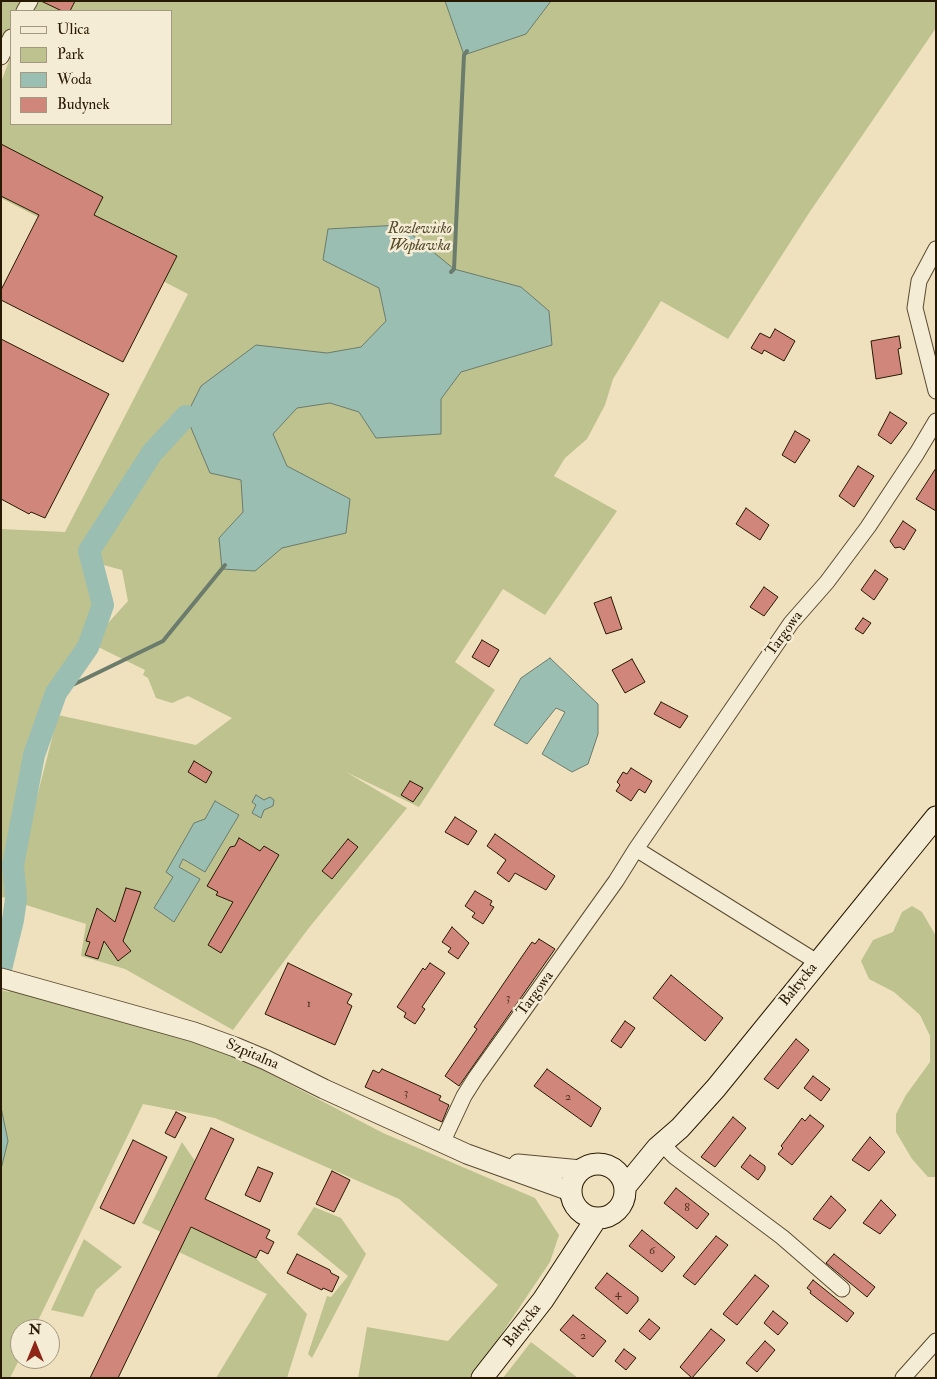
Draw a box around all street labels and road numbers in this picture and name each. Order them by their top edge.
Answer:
street label: Targowa [763,608,807,660]
street label: Bałtycka [776,960,822,1010]
street label: Targowa [514,968,558,1020]
street label: Szpitalna [223,1036,281,1074]
street label: Bałtycka [500,1301,546,1351]

